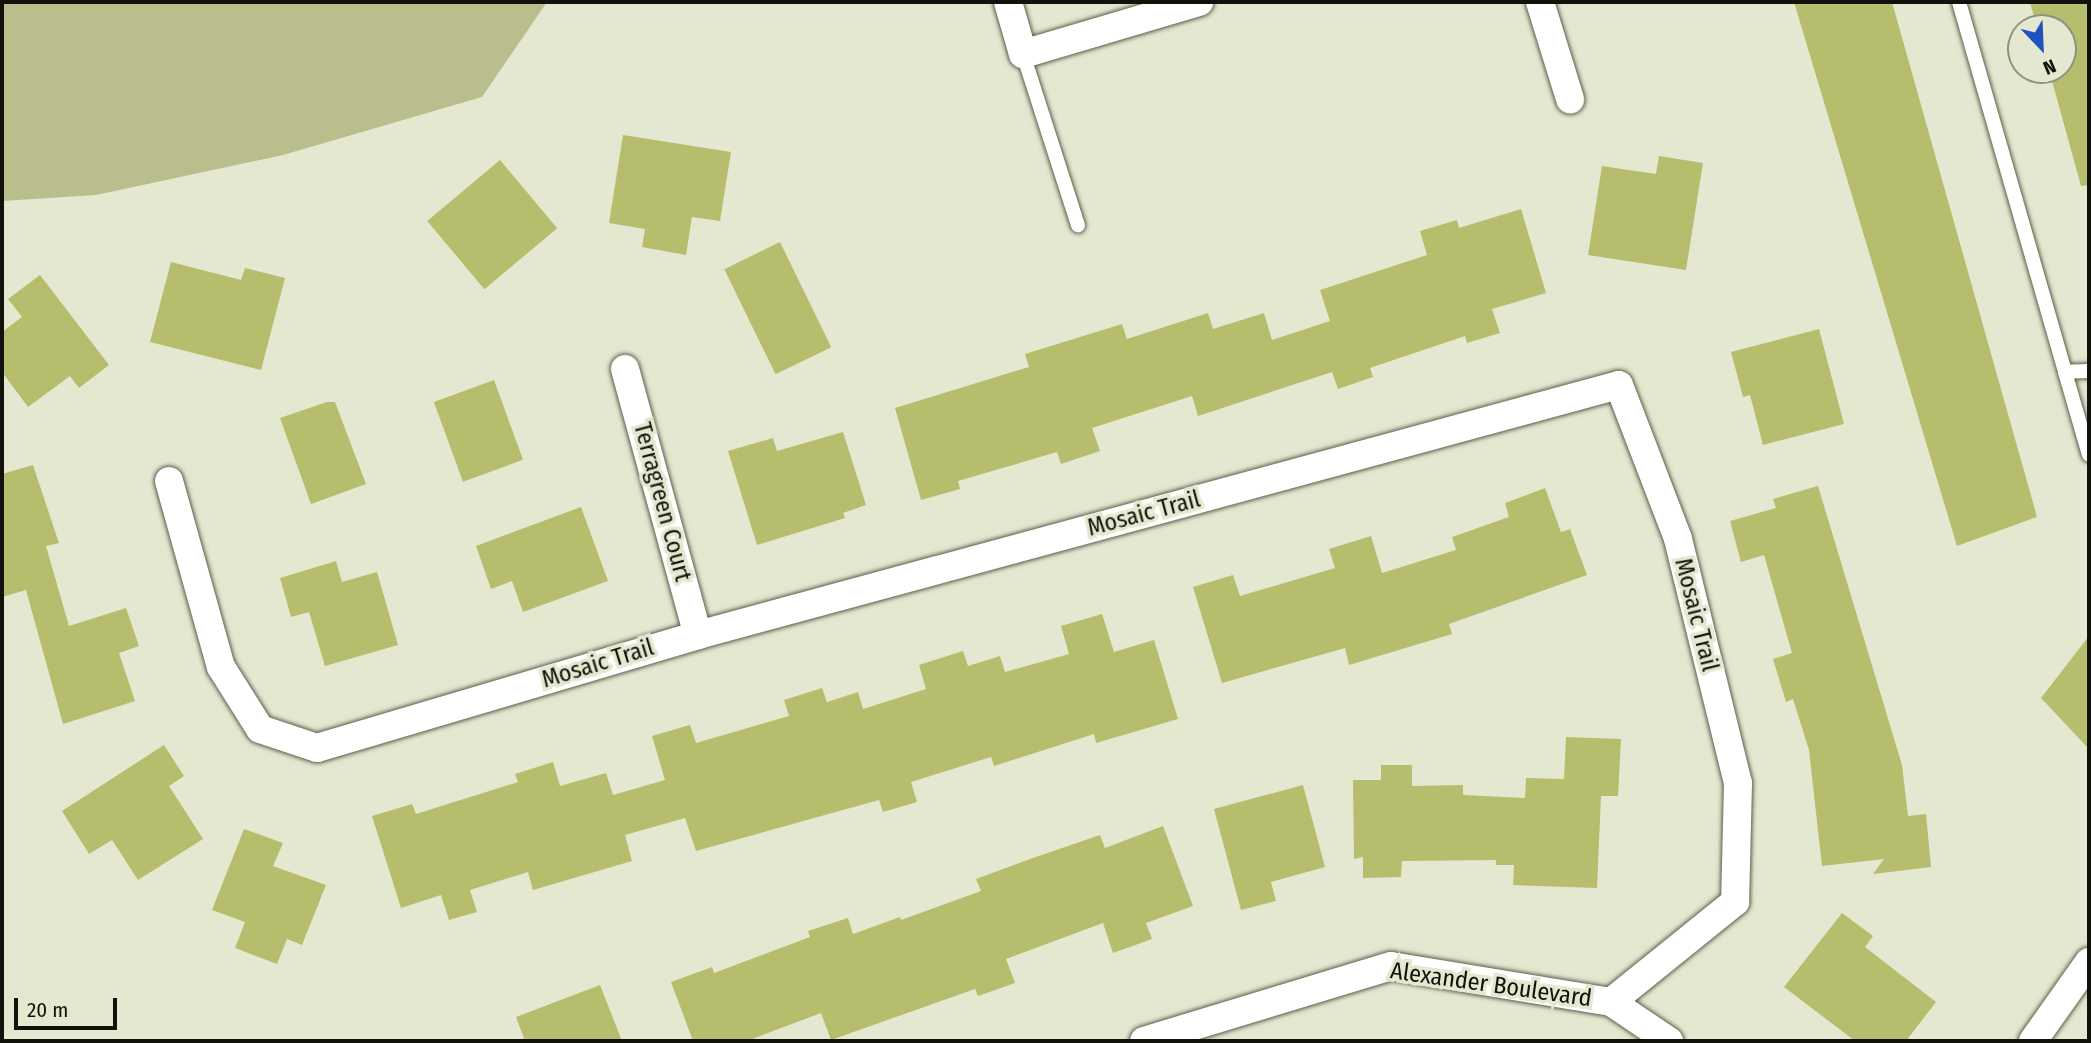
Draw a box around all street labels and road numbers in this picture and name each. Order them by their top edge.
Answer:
street label: Terragreen Court [627,419,697,585]
street label: Mosaic Trail [1084,485,1204,543]
street label: Mosaic Trail [1668,555,1724,675]
street label: Mosaic Trail [538,633,658,695]
street label: Alexander Boulevard [1389,957,1593,1013]

